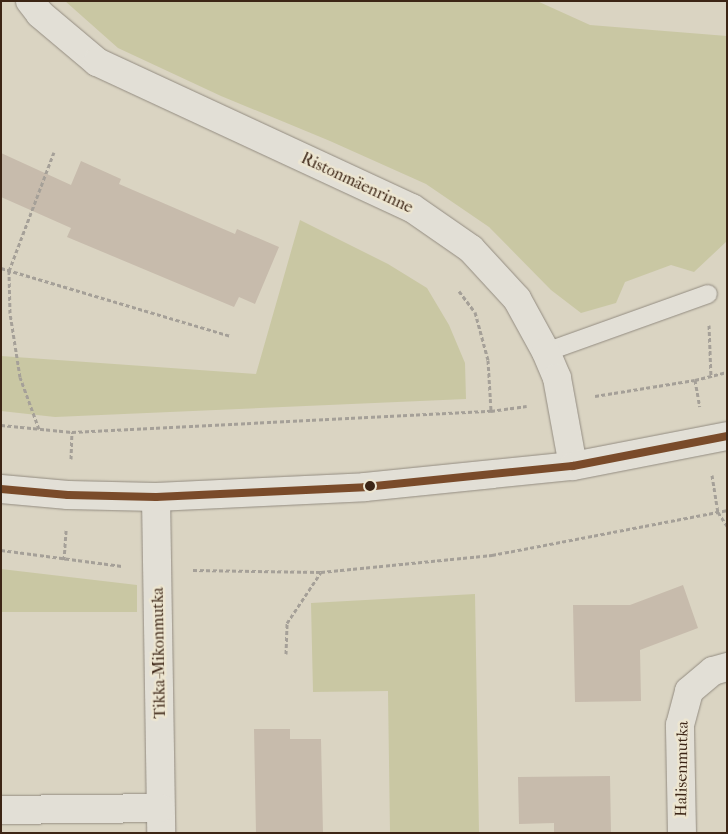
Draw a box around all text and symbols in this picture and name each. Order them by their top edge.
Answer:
street label: Ristonmäenrinne [298,149,416,217]
unlabelled marker [365,481,375,491]
street label: Tikka-Mikonmutka [148,587,170,719]
street label: Halisenmutka [672,721,692,817]

